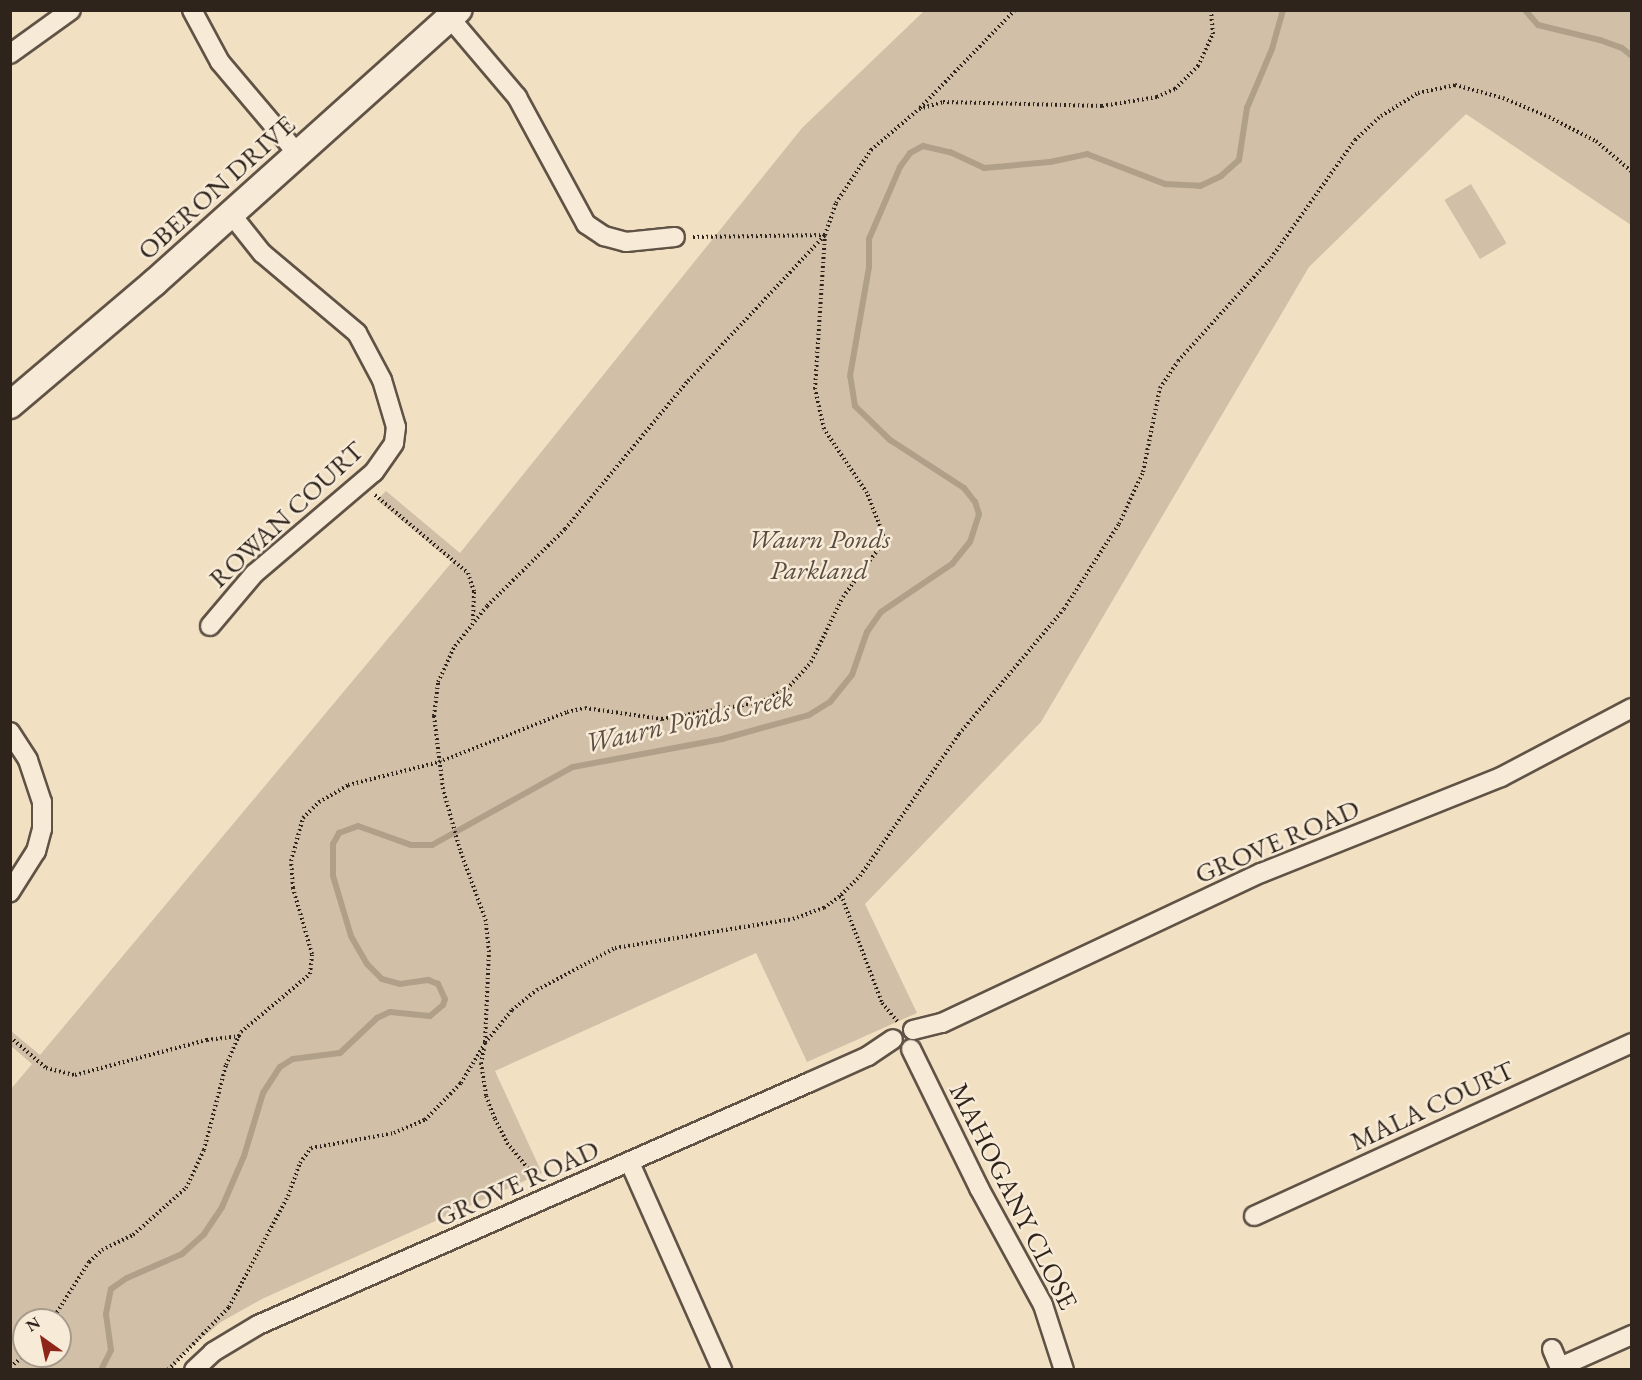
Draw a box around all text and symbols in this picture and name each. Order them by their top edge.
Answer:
street label: OBERON DRIVE [131,108,301,266]
street label: ROWAN COURT [202,434,370,594]
park label: Waurn Ponds Parkland [748,522,890,585]
water label: Waurn Ponds Creek [582,679,796,759]
street label: GROVE ROAD [1190,792,1364,890]
street label: MALA COURT [1345,1053,1519,1157]
street label: MAHOGANY CLOSE [943,1077,1085,1315]
street label: GROVE ROAD [430,1133,604,1233]
north arrow [12,1308,72,1368]
text: N [22,1312,44,1336]

